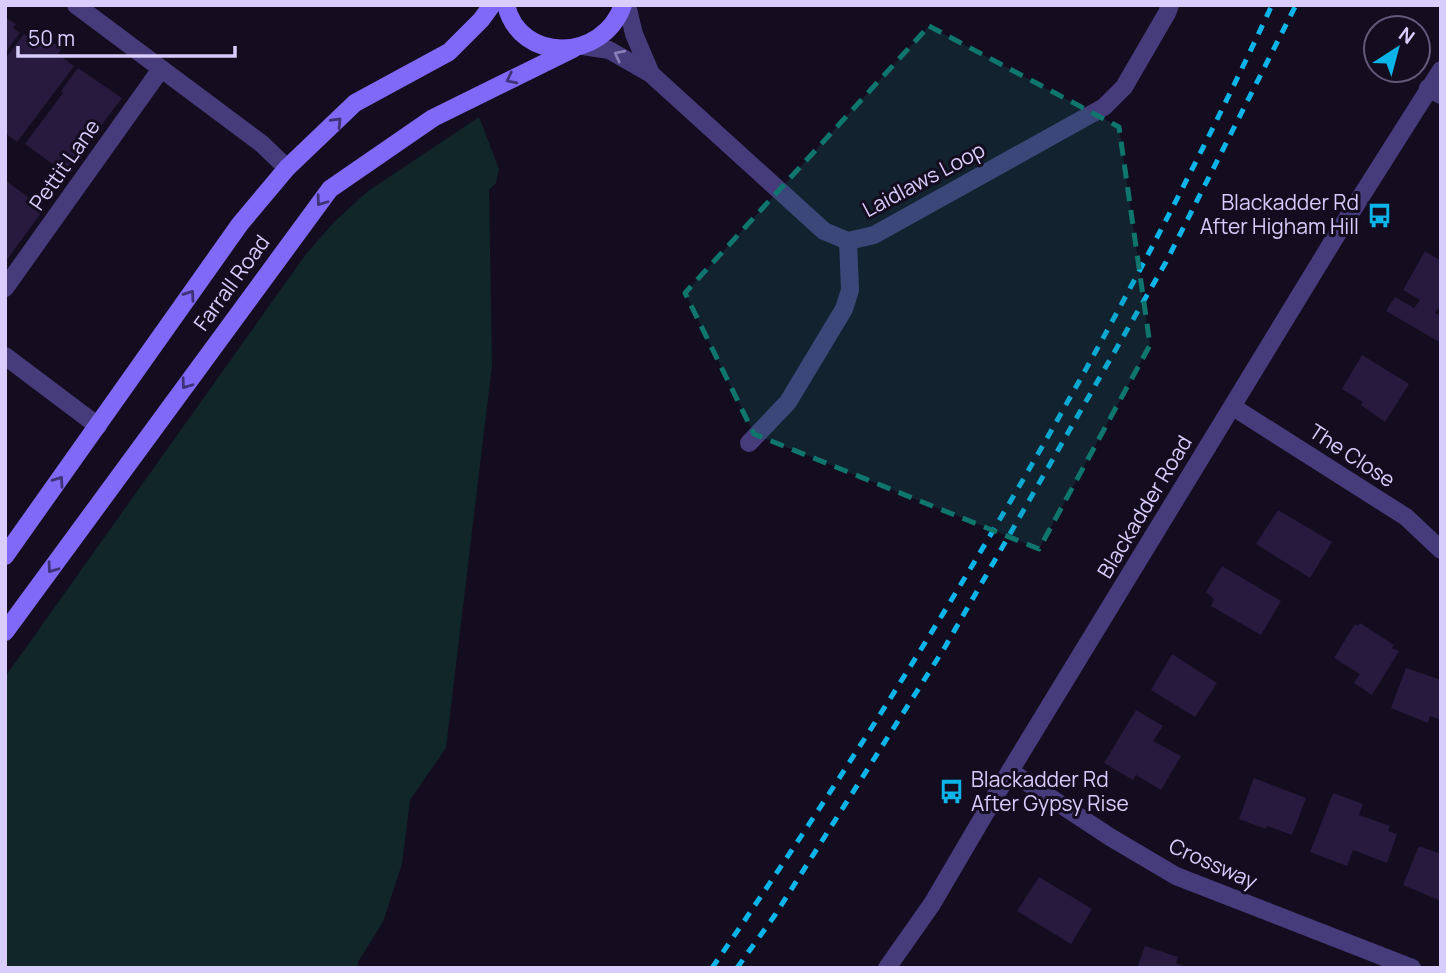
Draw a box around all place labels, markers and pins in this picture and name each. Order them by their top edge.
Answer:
place label: Blackadder Rd After Higham Hill [1200,188,1359,240]
bus stop icon: Blackadder Rd After Higham Hill [1365,201,1393,229]
place label: Blackadder Rd After Gypsy Rise [971,765,1129,817]
bus stop icon: Blackadder Rd After Gypsy Rise [937,778,965,806]

